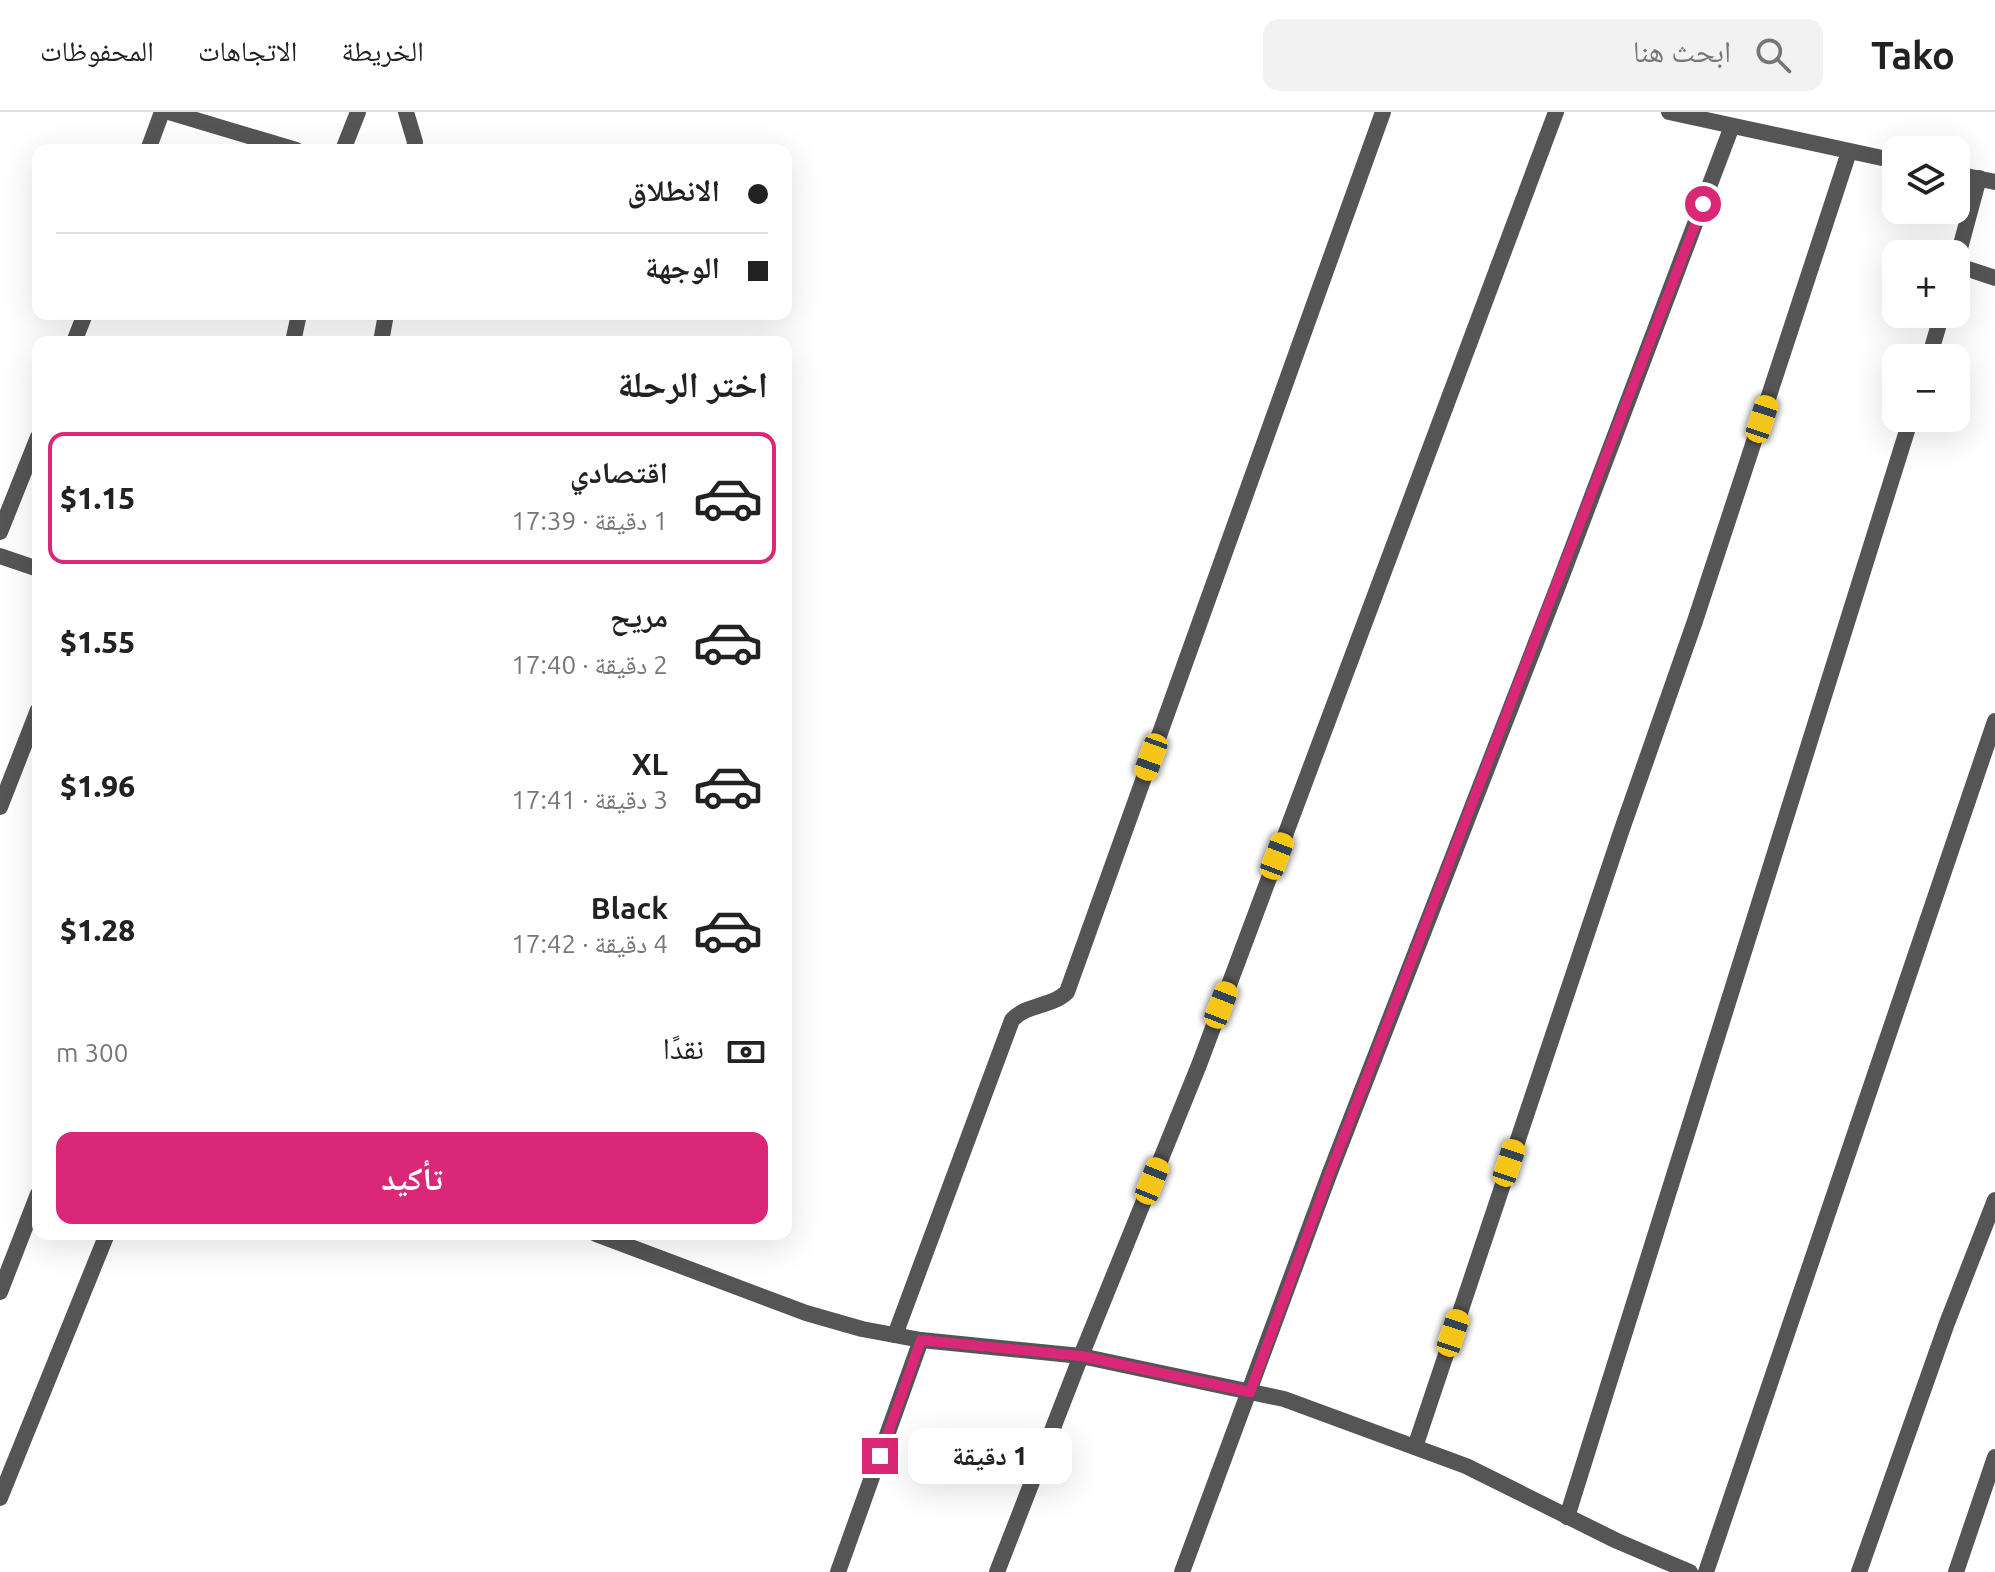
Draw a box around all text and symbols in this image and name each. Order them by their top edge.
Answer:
search box [1263,19,1823,91]
icon: search [1751,33,1795,77]
text: ابحث هنا [1633,34,1731,68]
text: Tako [1871,34,1955,76]
text: المحفوظات [40,35,154,66]
text: الاتجاهات [198,35,297,66]
text: الخريطة [341,35,424,66]
map controls [1882,136,1970,432]
button: layers [1882,136,1970,224]
text: الانطلاق [627,173,720,207]
route start [1685,186,1721,222]
button: + [1882,240,1970,328]
text: الوجهة [645,250,720,284]
button: − [1882,344,1970,432]
text: اختر الرحلة [617,363,768,404]
car [1743,392,1781,446]
text: اقتصادي [570,455,668,489]
icon: car [692,462,764,534]
text: $1.15 [60,481,135,515]
text: 1 دقيقة · 17:39 [511,506,668,535]
text: مريح [610,599,668,633]
icon: car [692,606,764,678]
text: $1.55 [60,625,135,659]
text: 2 دقيقة · 17:40 [511,650,668,679]
car [1132,730,1170,784]
text: XL [632,747,668,781]
icon: car [692,750,764,822]
text: $1.96 [60,769,135,803]
text: 3 دقيقة · 17:41 [511,785,668,814]
car [1257,829,1297,883]
text: Black [591,891,668,925]
icon: car [692,894,764,966]
text: $1.28 [60,913,135,947]
text: 4 دقيقة · 17:42 [511,929,668,958]
car [1201,978,1241,1032]
icon: cash [724,1030,768,1074]
text: نقدًا [663,1031,704,1065]
text: 300 m [56,1038,128,1067]
button: تأكيد [56,1132,768,1224]
car [1490,1136,1528,1190]
car [1132,1154,1172,1208]
car [1434,1306,1472,1360]
callout: 1 دقيقة [908,1428,1072,1484]
route end [862,1438,898,1474]
text: 1 دقيقة [952,1441,1028,1470]

